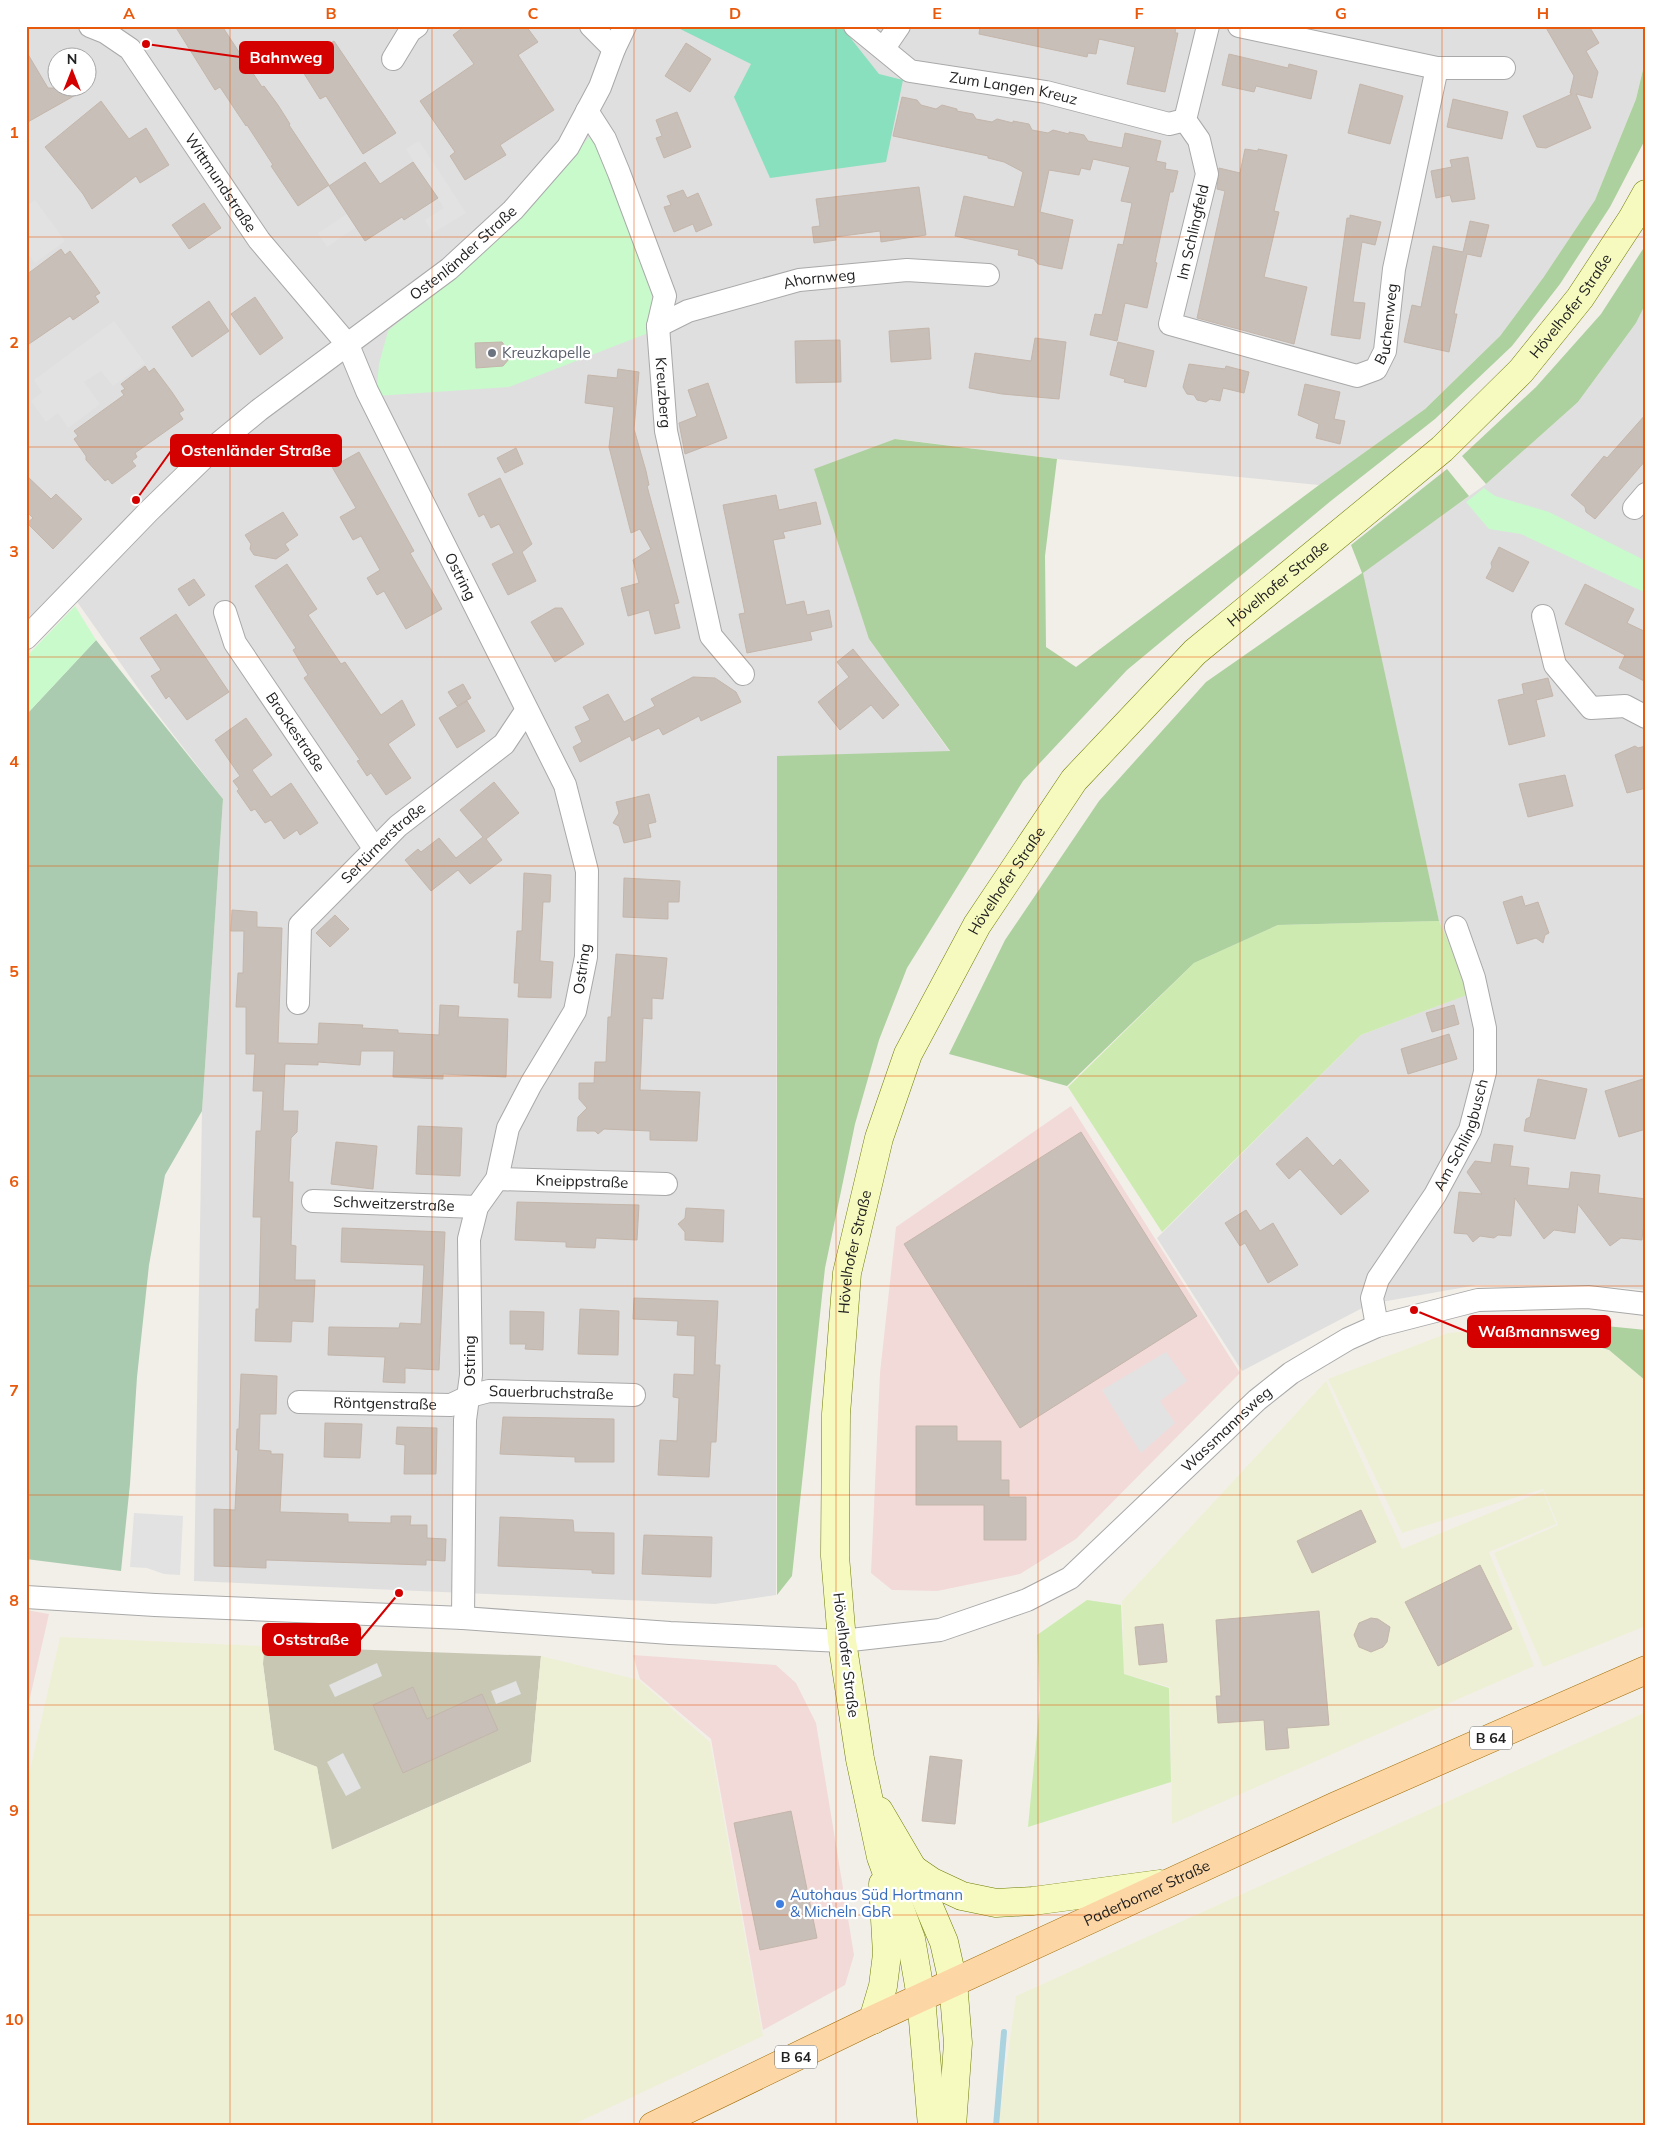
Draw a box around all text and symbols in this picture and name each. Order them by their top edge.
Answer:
text: A [123,3,135,23]
text: B [325,3,337,23]
text: C [528,3,539,23]
text: D [729,3,741,23]
text: E [932,3,942,23]
text: F [1134,3,1144,23]
text: G [1335,3,1347,23]
text: H [1537,3,1549,23]
callout: Bahnweg [240,42,333,73]
text: Bahnweg [250,47,322,67]
north arrow [48,48,98,98]
text: N [67,50,77,68]
street label: Zum Langen Kreuz [948,67,1080,109]
text: 1 [9,122,19,142]
street label: Wittmundstraße [181,130,261,236]
street label: Im Schlingfeld [1172,182,1213,281]
street label: Ostenländer Straße [406,201,521,304]
street label: Hövelhofer Straße [1525,250,1616,362]
street label: Ahornweg [781,265,856,293]
street label: Buchenweg [1370,282,1401,368]
text: 2 [9,332,19,352]
place label: Kreuzkapelle [502,343,591,362]
marker: Kreuzkapelle [486,347,498,359]
street label: Kreuzberg [651,356,676,429]
callout: Ostenländer Straße [171,435,341,466]
text: Ostenländer Straße [181,440,331,460]
street label: Hövelhofer Straße [1223,536,1332,631]
text: 3 [9,541,19,561]
street label: Ostring [441,549,481,603]
street label: Brockestraße [262,688,329,775]
text: 4 [9,751,19,771]
street label: Sertürnerstraße [337,798,429,887]
street label: Hövelhofer Straße [964,823,1049,938]
street label: Ostring [569,942,594,996]
text: 5 [9,961,19,981]
street label: Am Schlingbusch [1429,1077,1492,1194]
street label: Kneippstraße [535,1170,629,1192]
text: 6 [9,1171,19,1191]
street label: Hövelhofer Straße [834,1188,875,1315]
street label: Schweitzerstraße [333,1192,455,1215]
callout: Waßmannsweg [1468,1316,1610,1347]
text: Waßmannsweg [1478,1321,1600,1341]
street label: Ostring [460,1335,479,1387]
text: 7 [9,1380,19,1400]
street label: Sauerbruchstraße [489,1381,614,1403]
street label: Wassmannsweg [1177,1382,1275,1476]
street label: Röntgenstraße [333,1393,437,1414]
text: 8 [9,1590,19,1610]
street label: Hövelhofer Straße [829,1591,864,1719]
callout: Oststraße [263,1624,360,1655]
text: Oststraße [273,1629,349,1649]
road number: B 64 [1470,1726,1512,1750]
text: 9 [9,1800,19,1820]
street label: Paderborner Straße [1080,1855,1213,1930]
place label: Autohaus Süd Hortmann & Micheln GbR [790,1885,963,1921]
marker: Autohaus Süd Hortmann & Micheln GbR [774,1898,786,1910]
text: 10 [4,2009,24,2029]
road number: B 64 [775,2045,817,2068]

